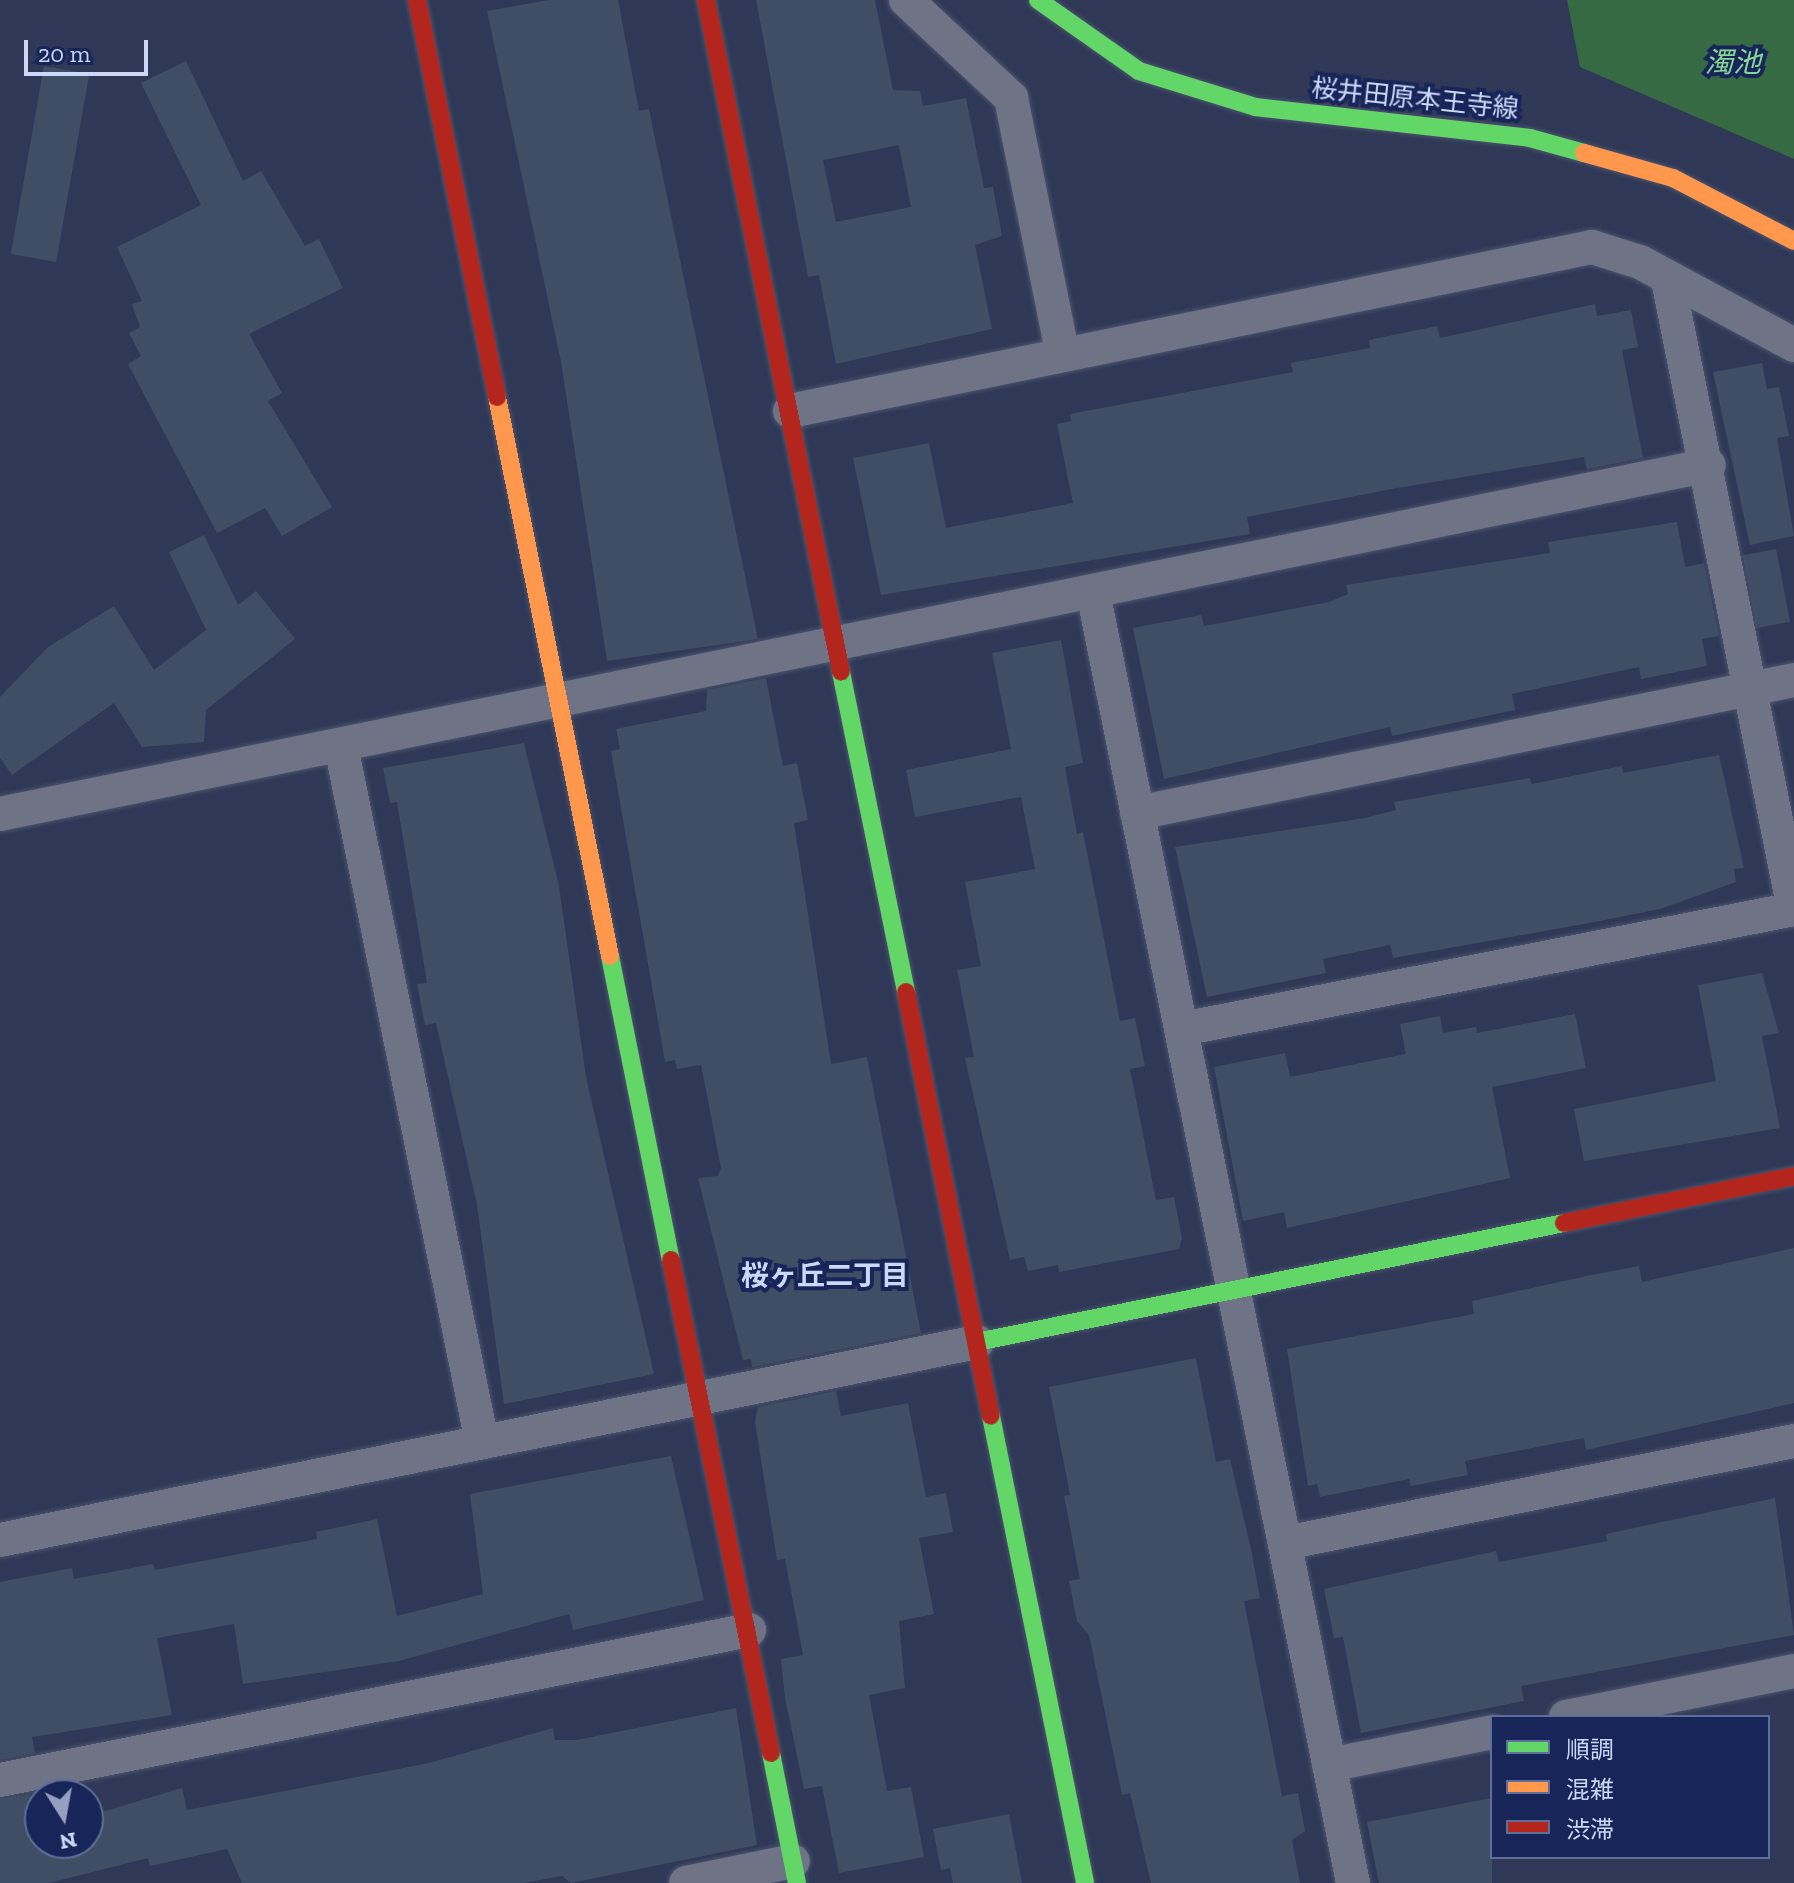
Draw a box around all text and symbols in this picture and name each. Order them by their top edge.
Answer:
scale bar [28,24,152,74]
text: 20 m [38,39,90,68]
water label: 濁池 [1705,46,1761,80]
street label: 桜井田原本王寺線 [1310,73,1520,125]
district label: 桜ヶ丘二丁目 [741,1259,909,1293]
legend [1490,1715,1770,1859]
text: 順調 [1566,1735,1614,1764]
text: 混雑 [1566,1775,1614,1804]
north arrow [24,1779,104,1859]
text: 渋滞 [1566,1815,1614,1844]
text: N [58,1826,79,1856]

